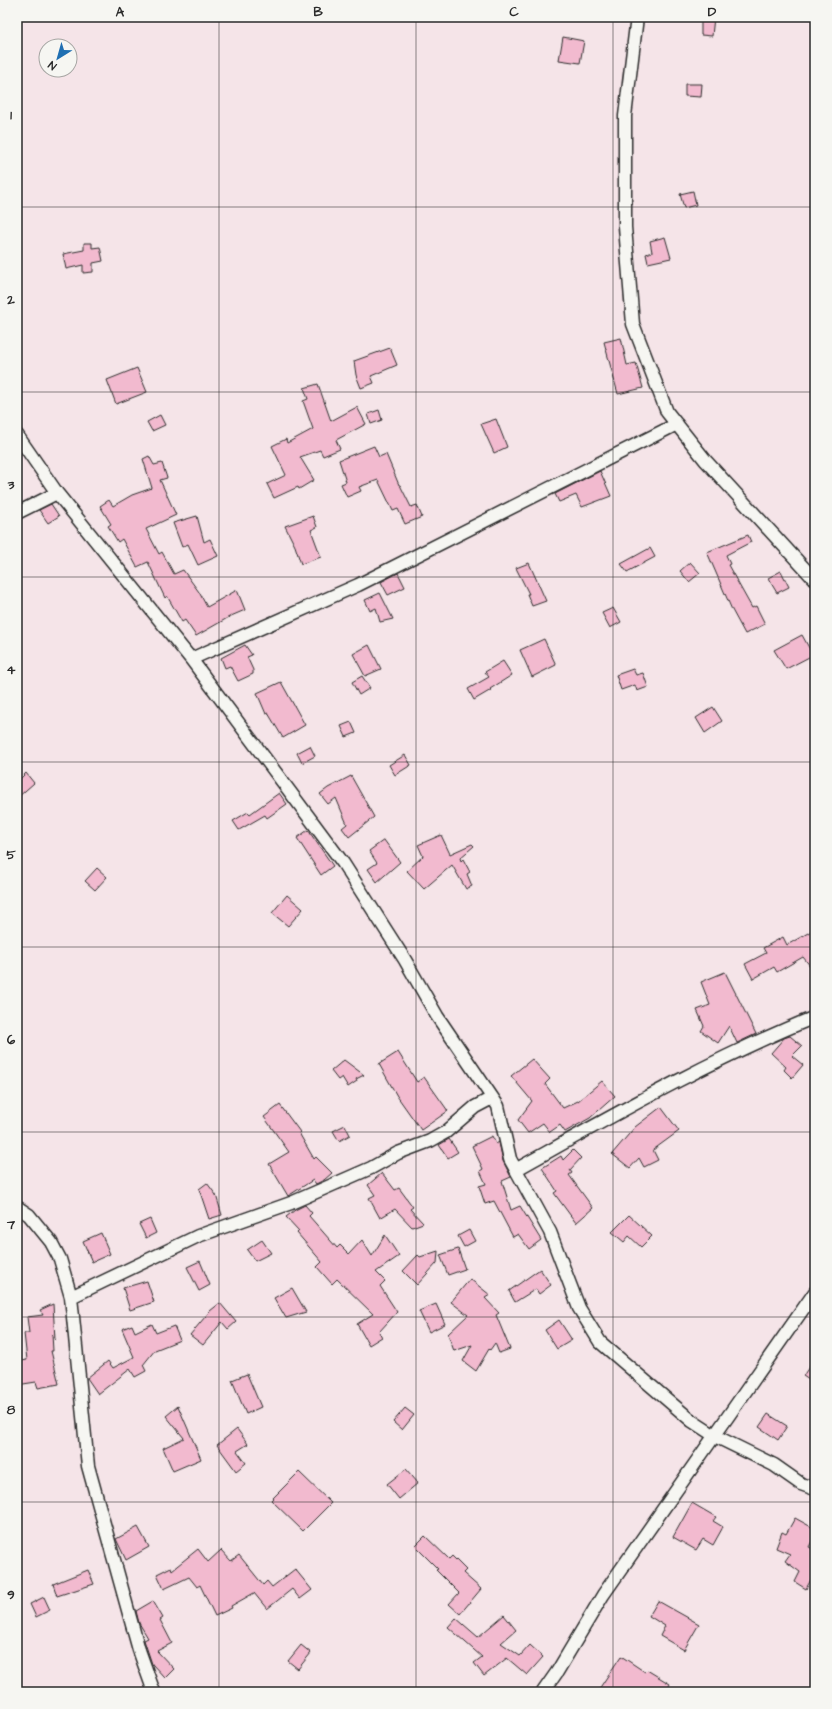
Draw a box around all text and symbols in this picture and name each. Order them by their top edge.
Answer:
text: A [116,3,125,21]
text: B [313,3,323,21]
text: C [509,3,519,21]
text: D [708,3,717,21]
north arrow [38,38,78,78]
text: N [45,57,60,74]
text: 1 [10,106,12,124]
text: 2 [6,291,15,309]
text: 3 [7,476,15,494]
text: 4 [7,661,16,679]
text: 5 [6,846,16,864]
text: 6 [7,1031,16,1049]
text: 7 [6,1216,16,1234]
text: 8 [7,1401,16,1419]
text: 9 [7,1586,15,1604]

